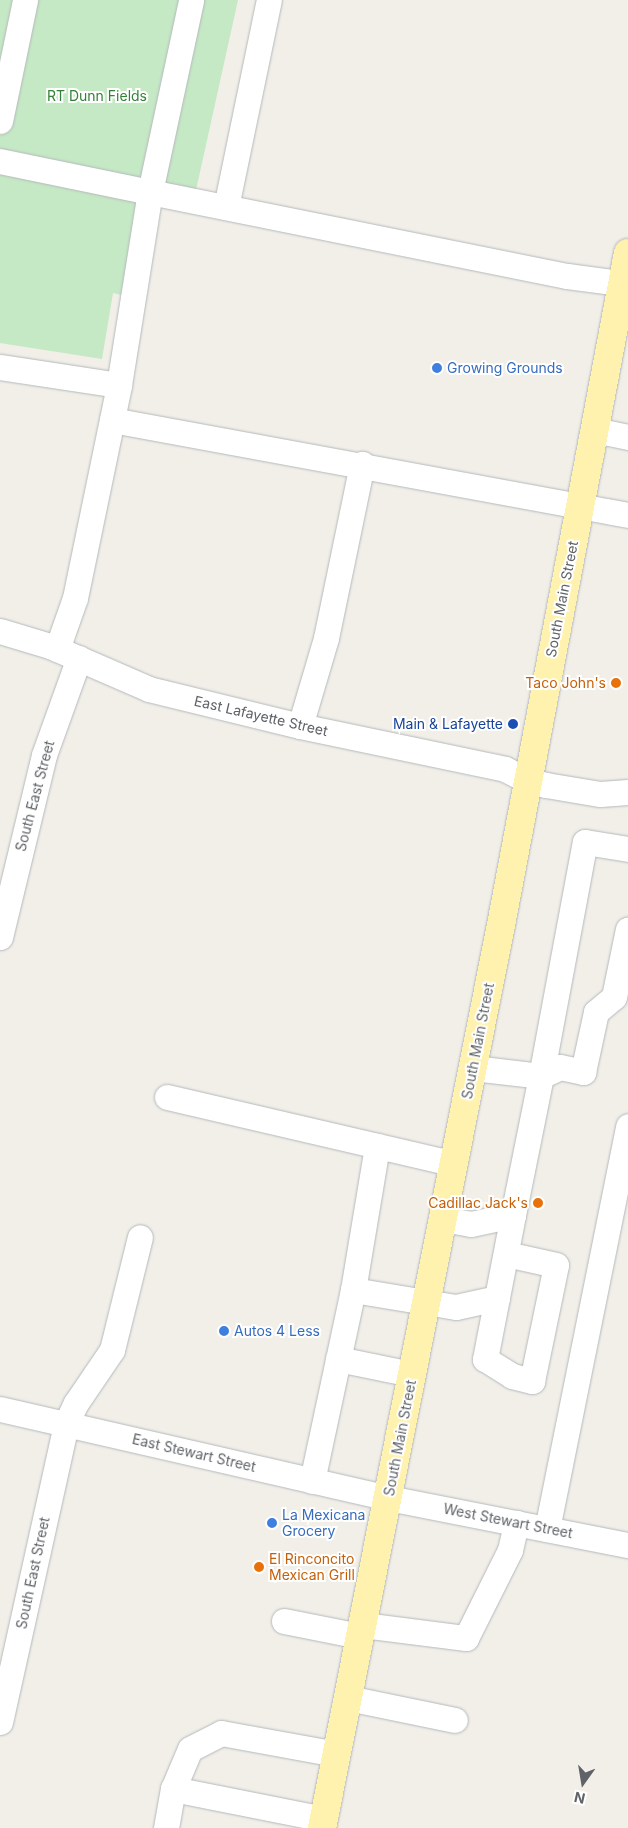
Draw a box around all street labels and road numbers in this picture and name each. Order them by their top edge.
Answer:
street label: South Main Street [542,539,582,659]
street label: East Lafayette Street [193,692,329,740]
street label: South East Street [12,739,58,853]
street label: South Main Street [458,981,498,1101]
street label: South Main Street [380,1378,420,1498]
street label: East Stewart Street [131,1431,257,1475]
street label: West Stewart Street [442,1500,574,1542]
street label: South East Street [13,1515,53,1631]

